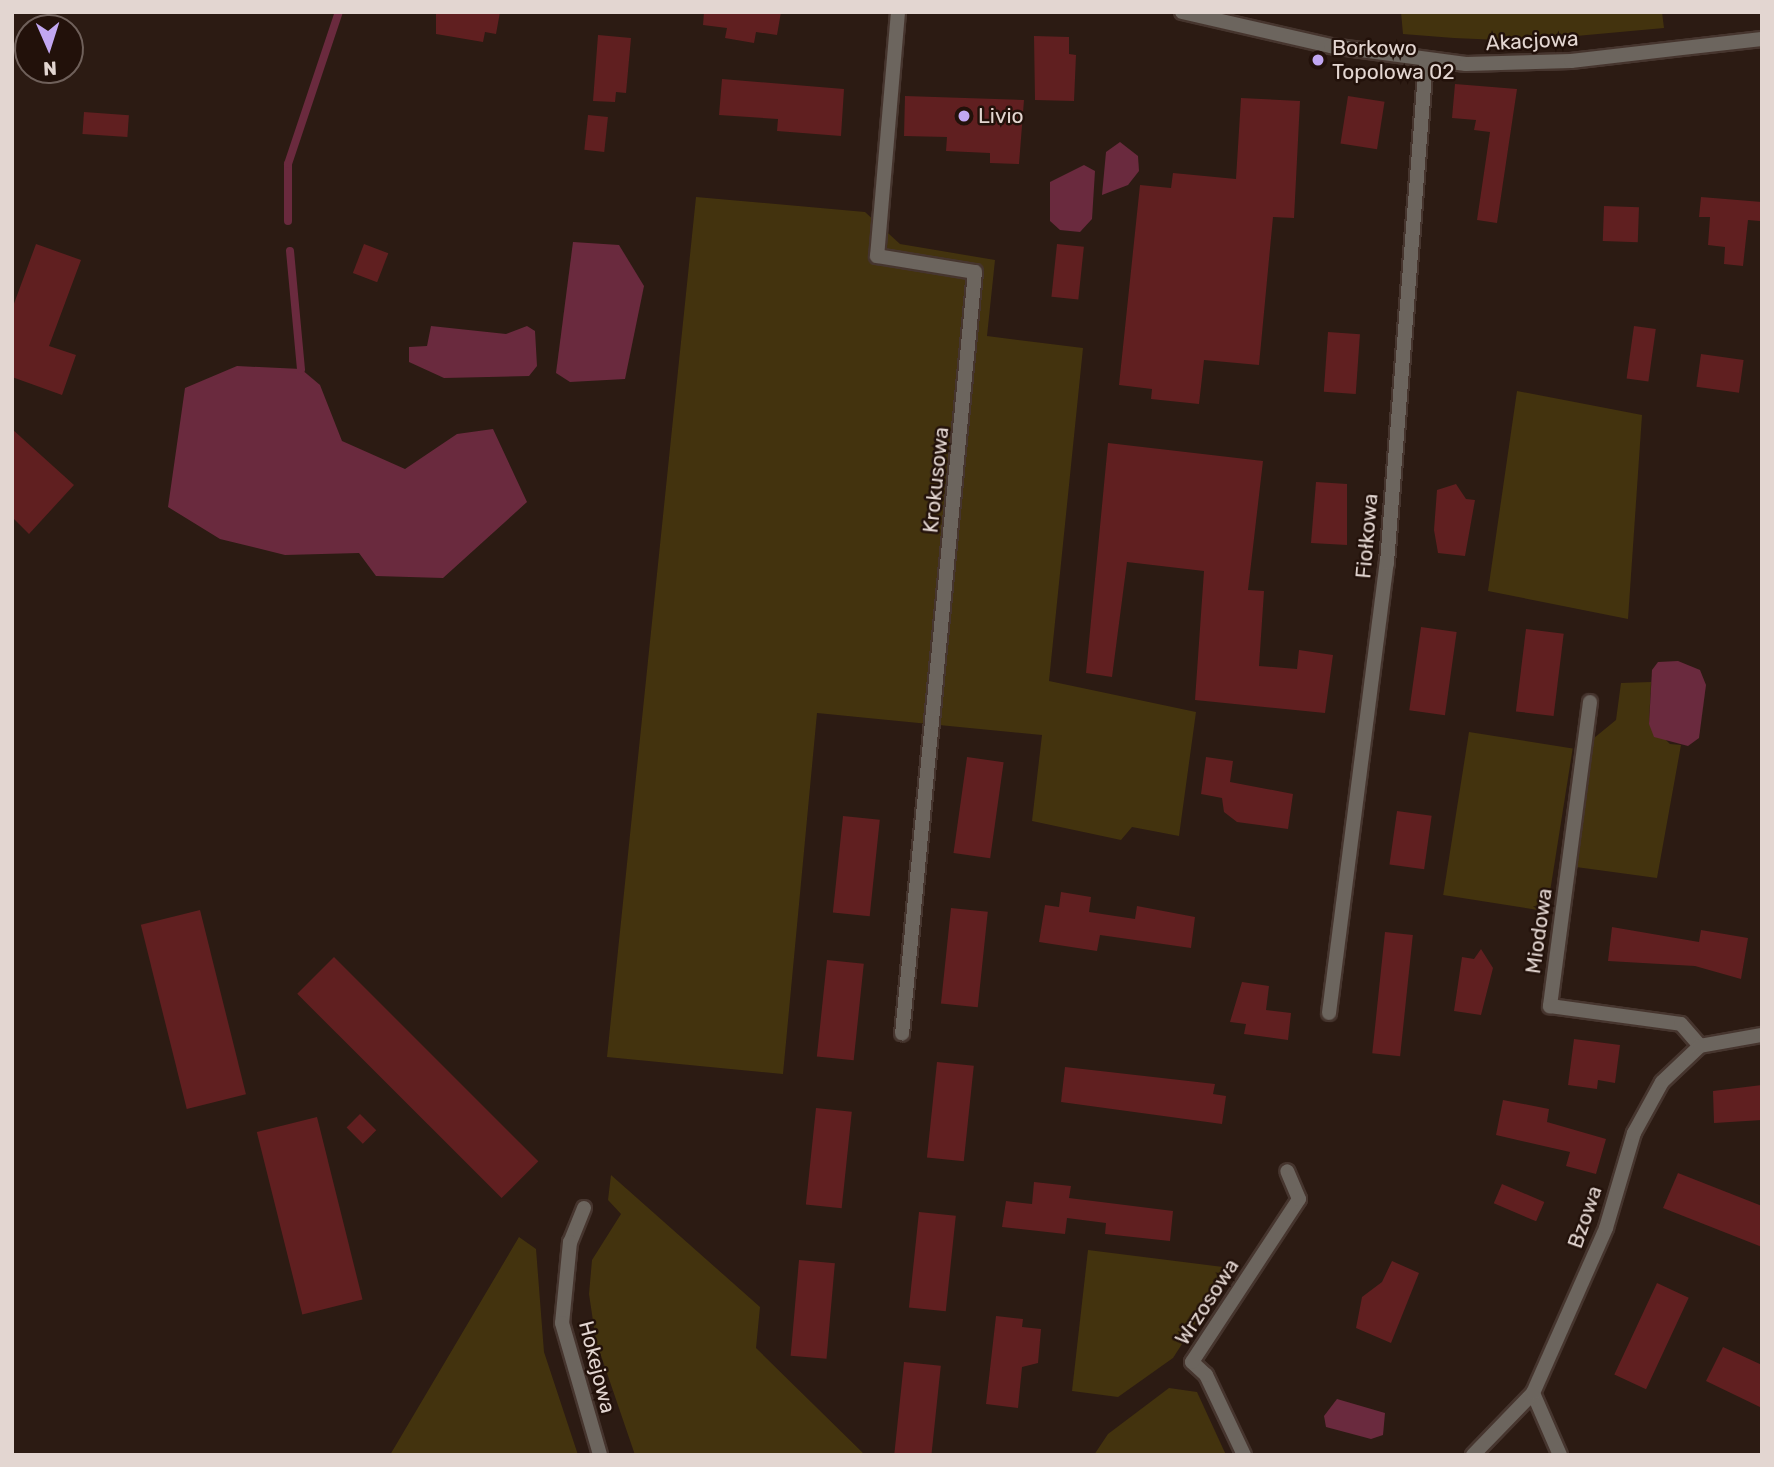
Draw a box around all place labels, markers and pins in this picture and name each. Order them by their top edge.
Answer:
place label: Borkowo Topolowa 02 [1332,35,1455,85]
marker: Borkowo Topolowa 02 [1310,52,1326,68]
place label: Livio [978,103,1024,129]
marker: Livio [956,108,972,124]

